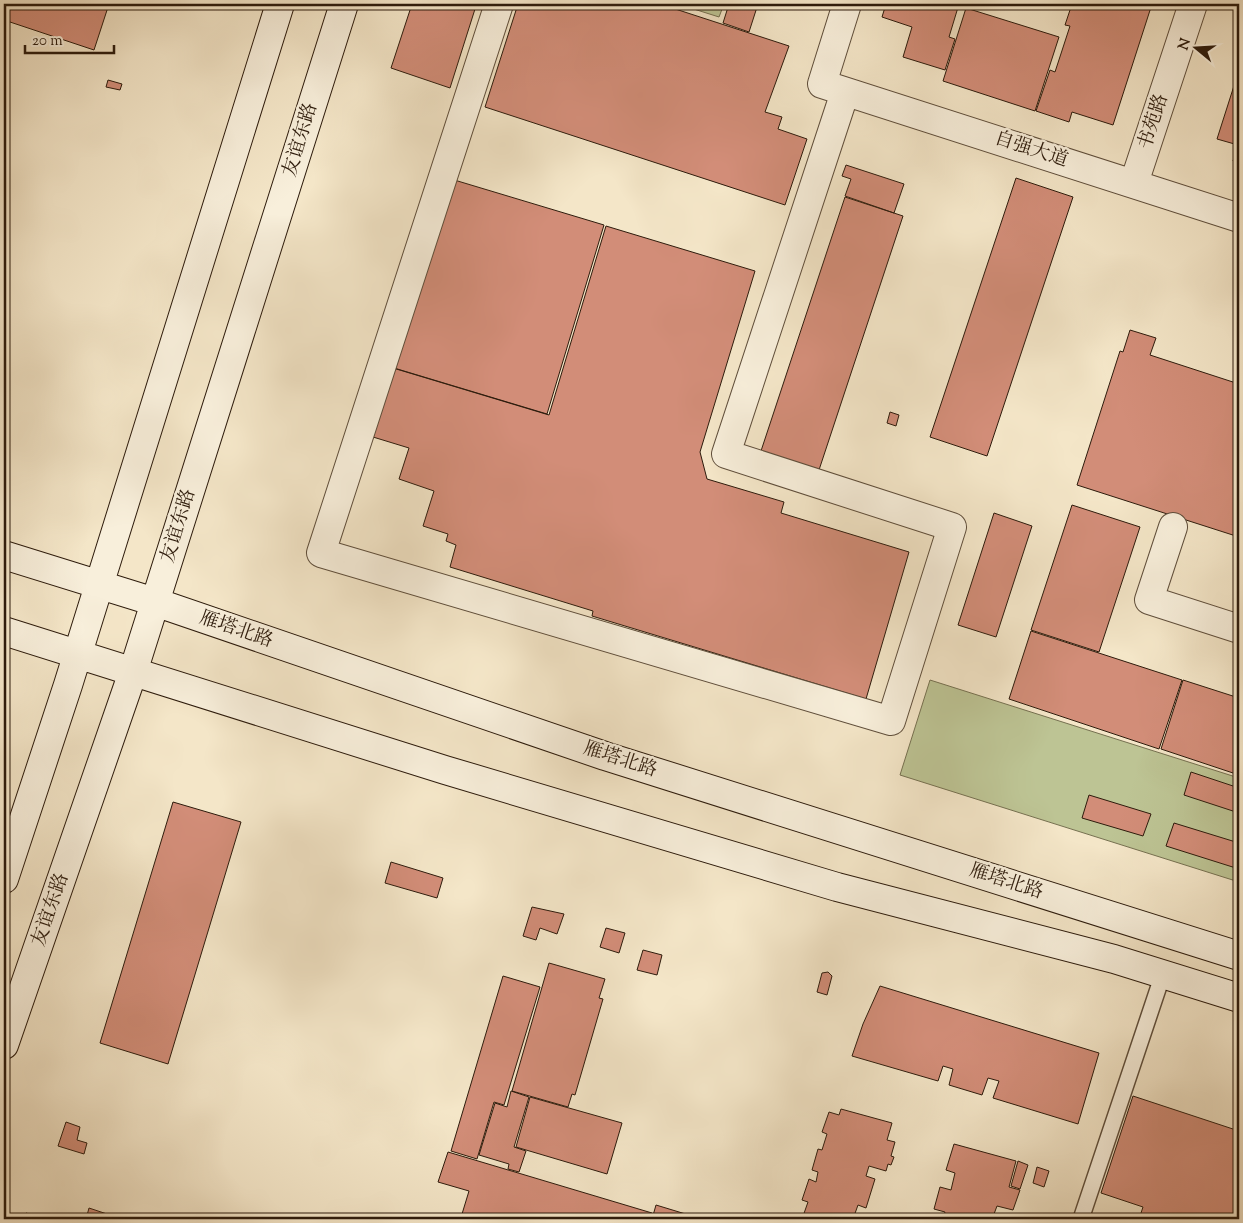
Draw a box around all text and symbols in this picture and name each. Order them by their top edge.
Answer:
scale bar [25,22,114,54]
north arrow [1170,22,1220,72]
text: 20 m [32,31,63,52]
text: N [1174,36,1197,53]
street label: 书苑路 [1132,91,1176,153]
street label: 友谊东路 [277,100,325,180]
street label: 自强大道 [991,125,1071,175]
street label: 友谊东路 [155,486,203,566]
street label: 雁塔北路 [196,605,276,655]
street label: 雁塔北路 [580,735,660,785]
street label: 雁塔北路 [966,857,1046,907]
street label: 友谊东路 [26,870,76,950]

